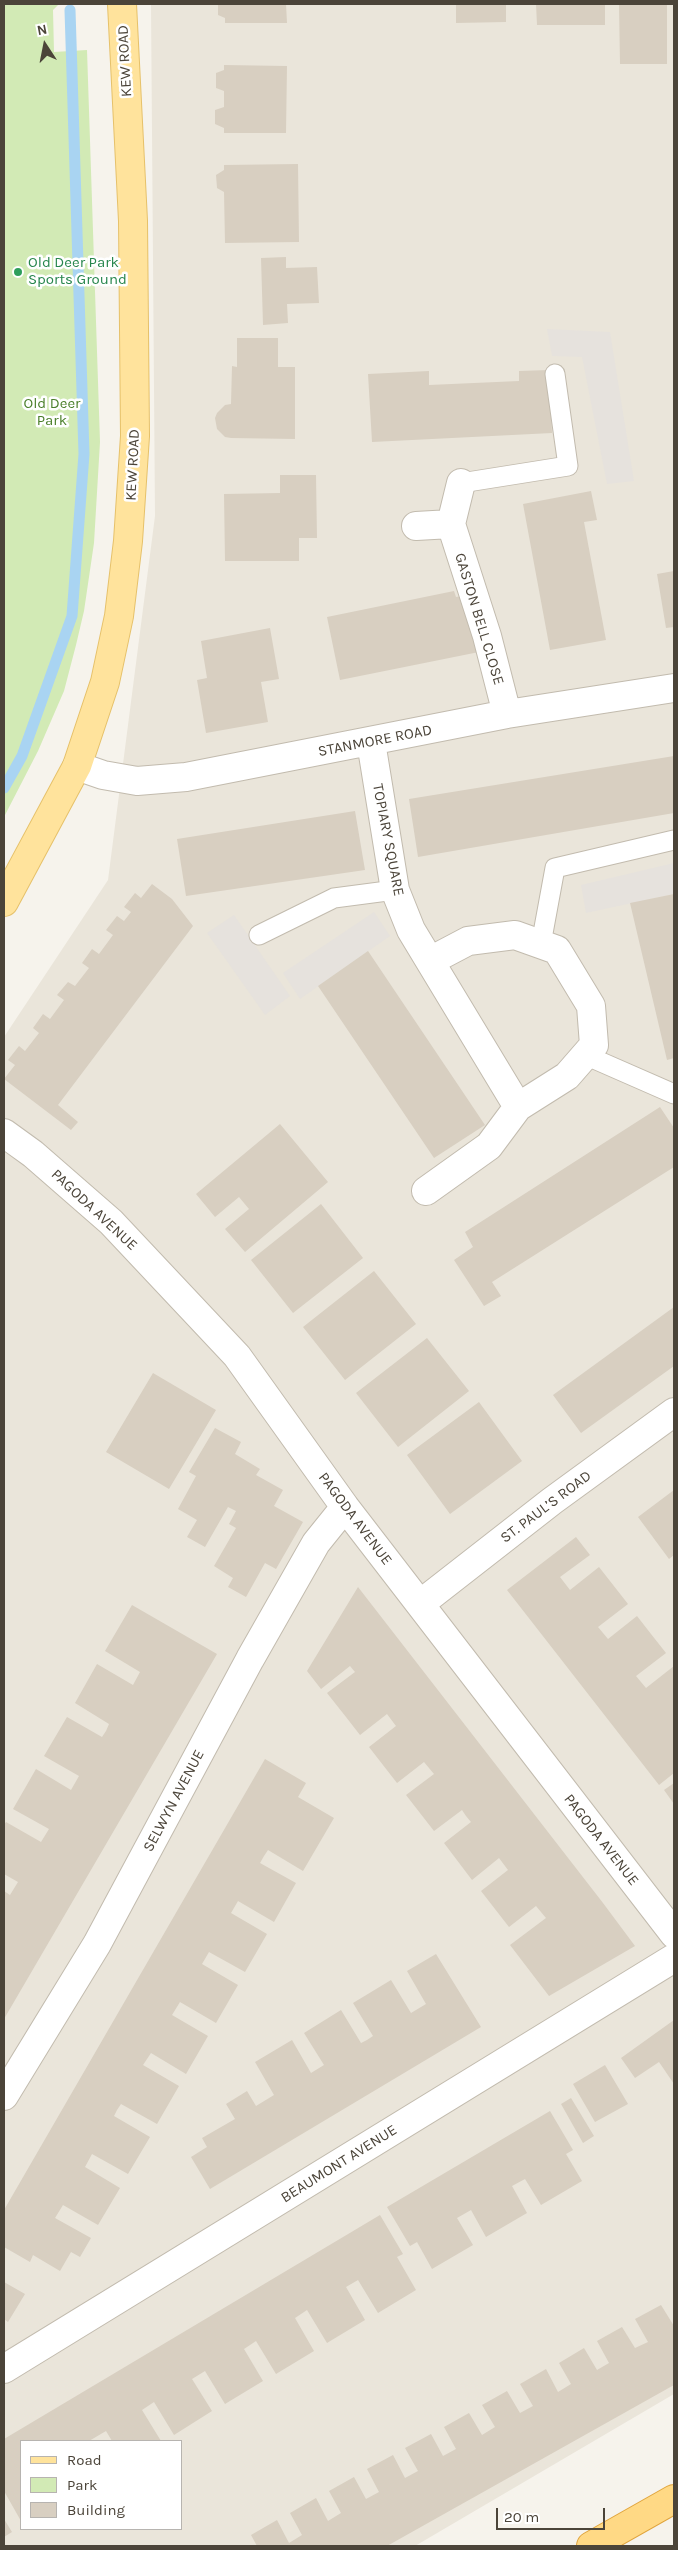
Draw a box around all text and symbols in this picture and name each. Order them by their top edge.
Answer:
north arrow [20,20,70,70]
text: N [35,20,49,39]
street label: KEW ROAD [114,25,136,97]
place label: Old Deer Park Sports Ground [28,254,127,289]
marker: Old Deer Park Sports Ground [12,266,24,278]
park label: Old Deer Park [23,395,81,430]
street label: KEW ROAD [122,429,144,501]
street label: GASTON BELL CLOSE [450,551,508,687]
street label: STANMORE ROAD [316,721,434,761]
street label: TOPIARY SQUARE [368,782,408,898]
street label: PAGODA AVENUE [47,1165,141,1255]
street label: ST. PAUL’S ROAD [497,1467,595,1547]
street label: PAGODA AVENUE [314,1469,396,1569]
street label: SELWYN AVENUE [140,1747,208,1855]
street label: PAGODA AVENUE [560,1791,642,1889]
street label: BEAUMONT AVENUE [278,2121,400,2207]
legend [20,2440,182,2530]
text: Road [67,2451,102,2469]
text: Park [67,2476,97,2494]
scale bar [498,2498,607,2530]
text: Building [67,2501,125,2519]
text: 20 m [504,2508,539,2526]

